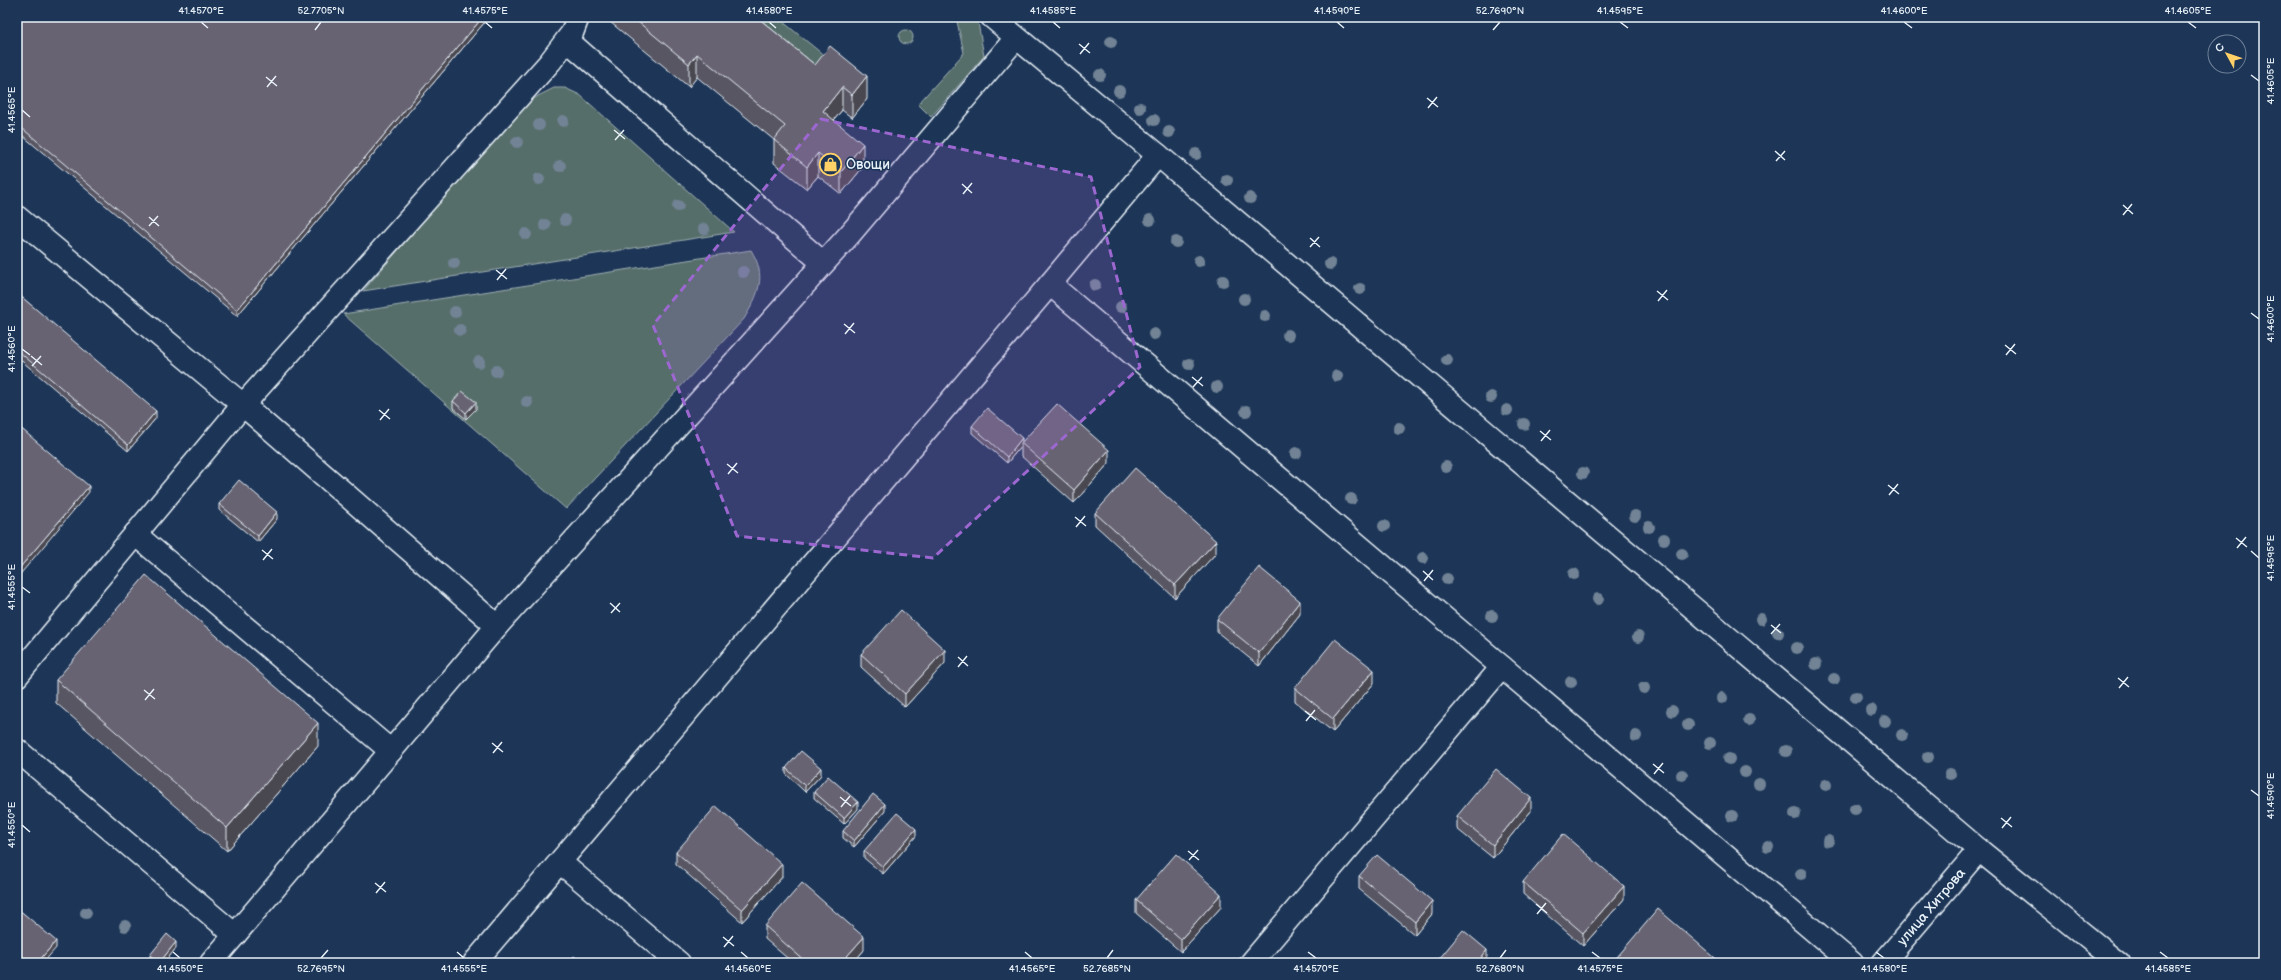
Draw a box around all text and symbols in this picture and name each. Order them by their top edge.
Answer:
text: 41.4570°E [178,5,224,17]
text: 52.7705°N [297,5,345,17]
text: 41.4575°E [462,5,508,17]
text: 41.4580°E [746,5,793,17]
text: 41.4585°E [1030,5,1077,17]
text: 41.4590°E [1314,5,1361,17]
text: 52.7690°N [1476,5,1524,17]
text: 41.4595°E [1597,5,1644,17]
text: 41.4600°E [1880,5,1928,17]
text: 41.4605°E [2165,5,2212,17]
north arrow [2207,34,2247,74]
text: С [2212,41,2227,55]
text: 41.4605°E [2265,57,2277,104]
text: 41.4565°E [6,86,18,133]
shop icon: Овощи [818,151,844,177]
place label: Овощи [846,156,890,173]
text: 41.4600°E [2265,295,2277,343]
text: 41.4560°E [6,325,18,372]
text: 41.4595°E [2265,534,2277,581]
text: 41.4555°E [6,563,18,610]
text: 41.4590°E [2265,772,2277,819]
text: 41.4550°E [6,801,18,848]
street label: улица Хитрова [1893,864,1969,949]
text: 41.4550°E [157,963,204,975]
text: 52.7695°N [297,963,345,975]
text: 41.4555°E [441,963,488,975]
text: 41.4560°E [725,963,772,975]
text: 41.4565°E [1009,963,1056,975]
text: 52.7685°N [1083,963,1131,975]
text: 41.4570°E [1293,963,1339,975]
text: 52.7680°N [1476,963,1524,975]
text: 41.4575°E [1577,963,1623,975]
text: 41.4580°E [1861,963,1908,975]
text: 41.4585°E [2145,963,2192,975]

